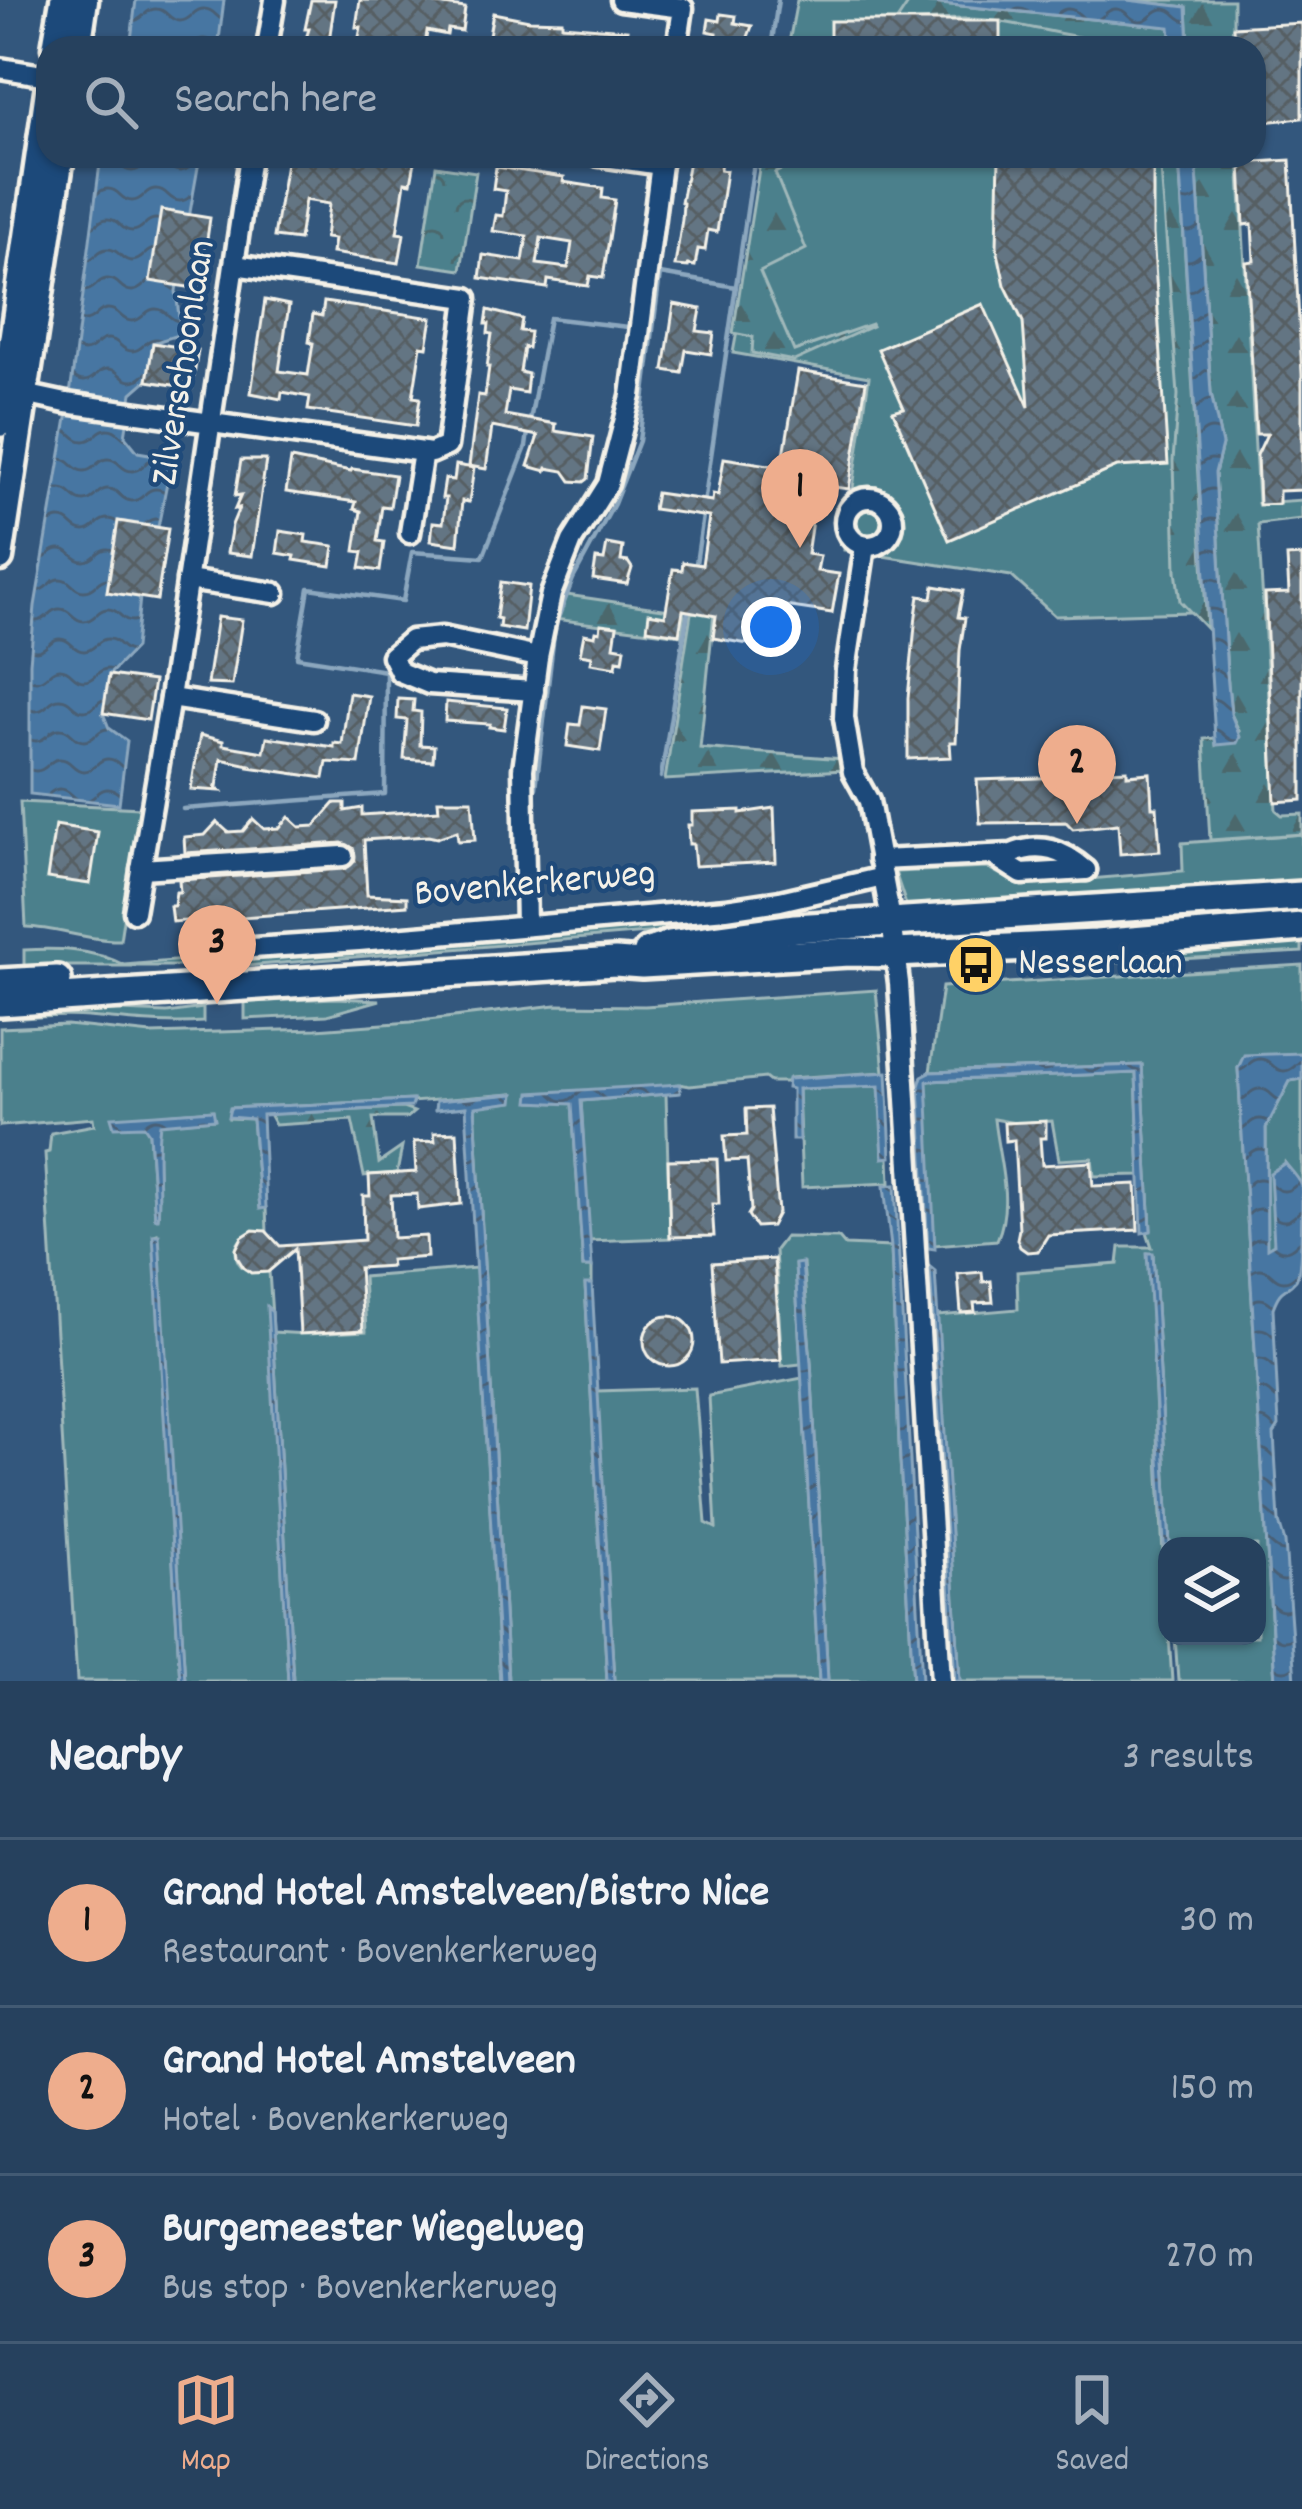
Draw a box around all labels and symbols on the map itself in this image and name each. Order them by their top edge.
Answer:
street label: Zilverschoonlaan [139,236,233,490]
pin: 1 [761,449,839,548]
your location [741,597,801,657]
pin: 2 [1038,725,1116,824]
street label: Bovenkerkerweg [412,848,658,924]
pin: 3 [178,905,256,1004]
bus stop icon: Nesserlaan [945,934,1007,996]
place label: Nesserlaan [1018,938,1183,993]

